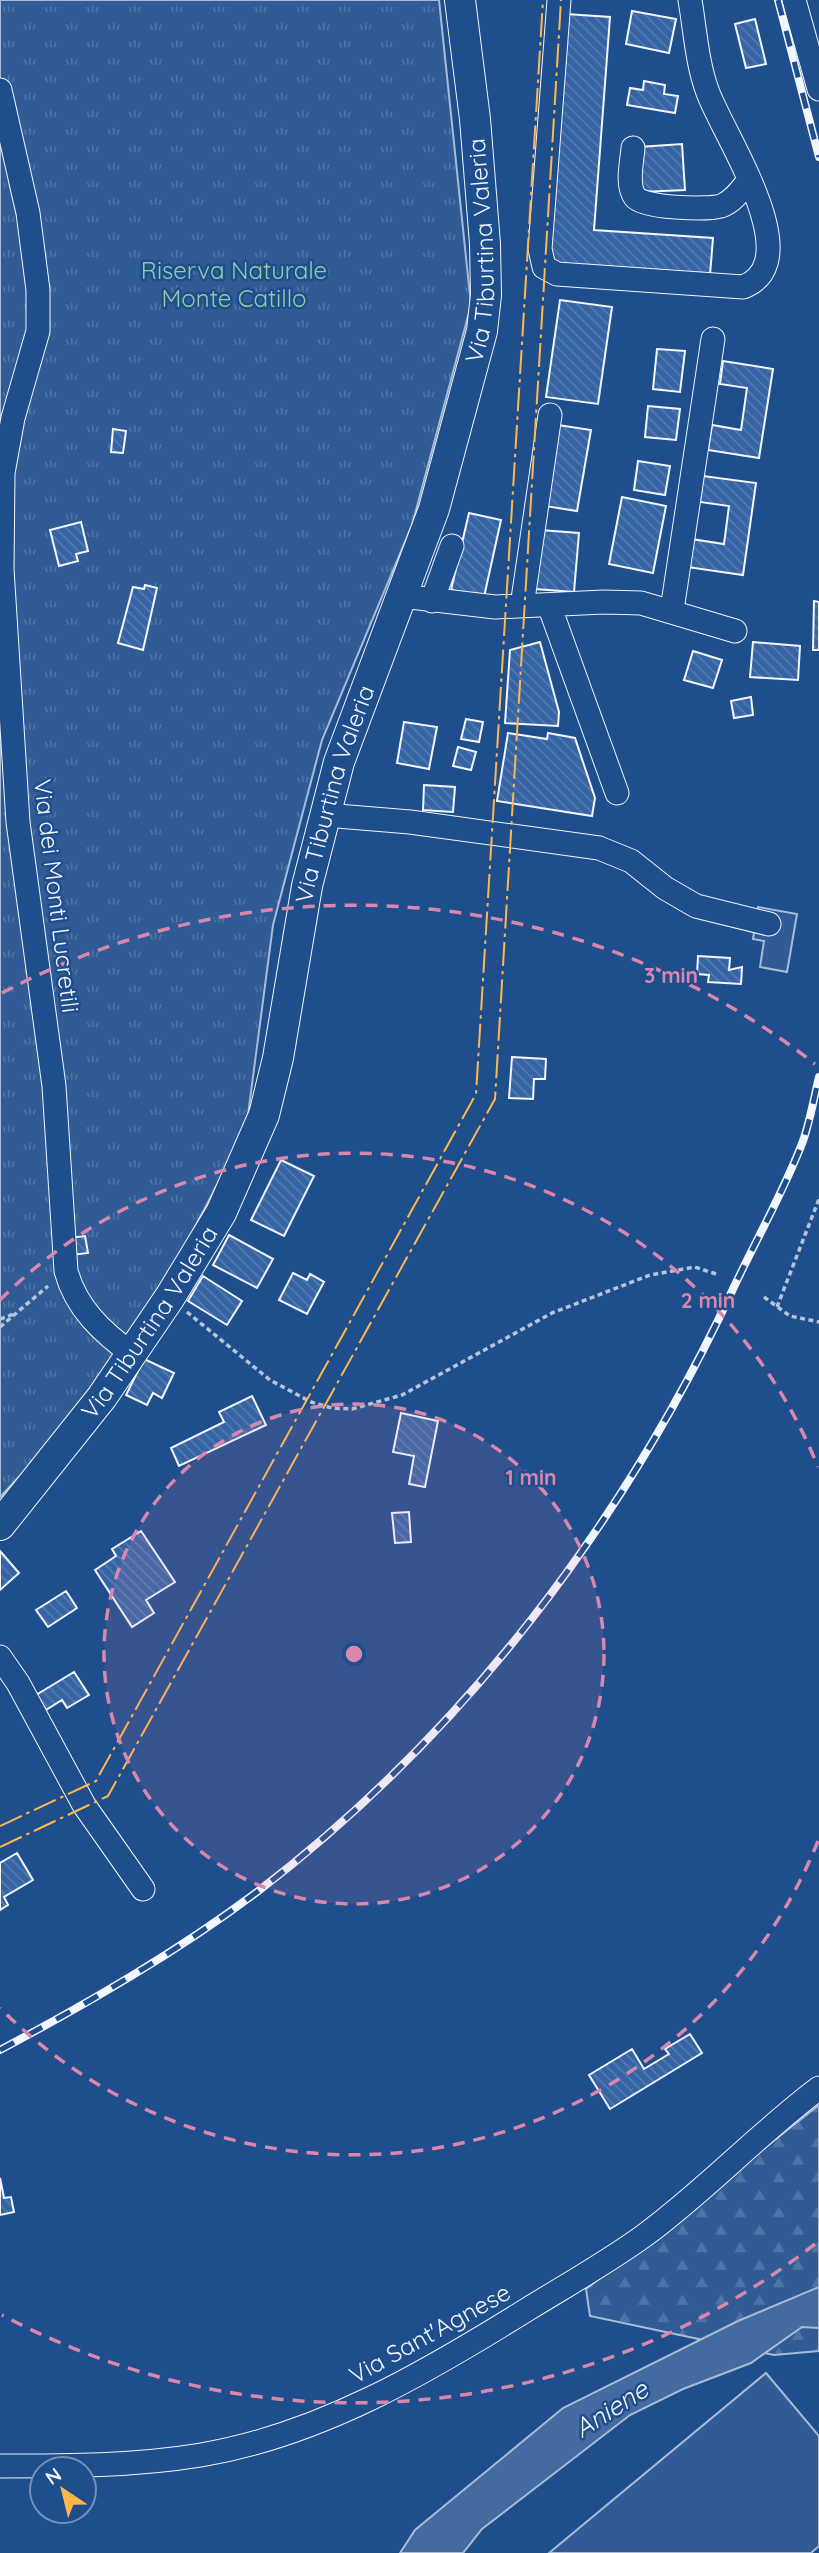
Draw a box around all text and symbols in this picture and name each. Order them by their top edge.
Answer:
street label: Via Tiburtina Valeria [458,137,500,366]
park label: Riserva Naturale Monte Catillo [141,255,327,313]
street label: Via Tiburtina Valeria [288,681,380,905]
street label: Via dei Monti Lucretili [28,777,86,1014]
text: 3 min [644,962,698,988]
street label: Via Tiburtina Valeria [74,1220,224,1425]
text: 2 min [681,1287,735,1313]
text: 1 min [506,1464,556,1490]
centre of rings [342,1642,366,1666]
street label: Via Sant'Agnese [344,2276,515,2390]
water label: Aniene [567,2372,655,2445]
north arrow [28,2455,98,2525]
text: N [41,2462,66,2490]

